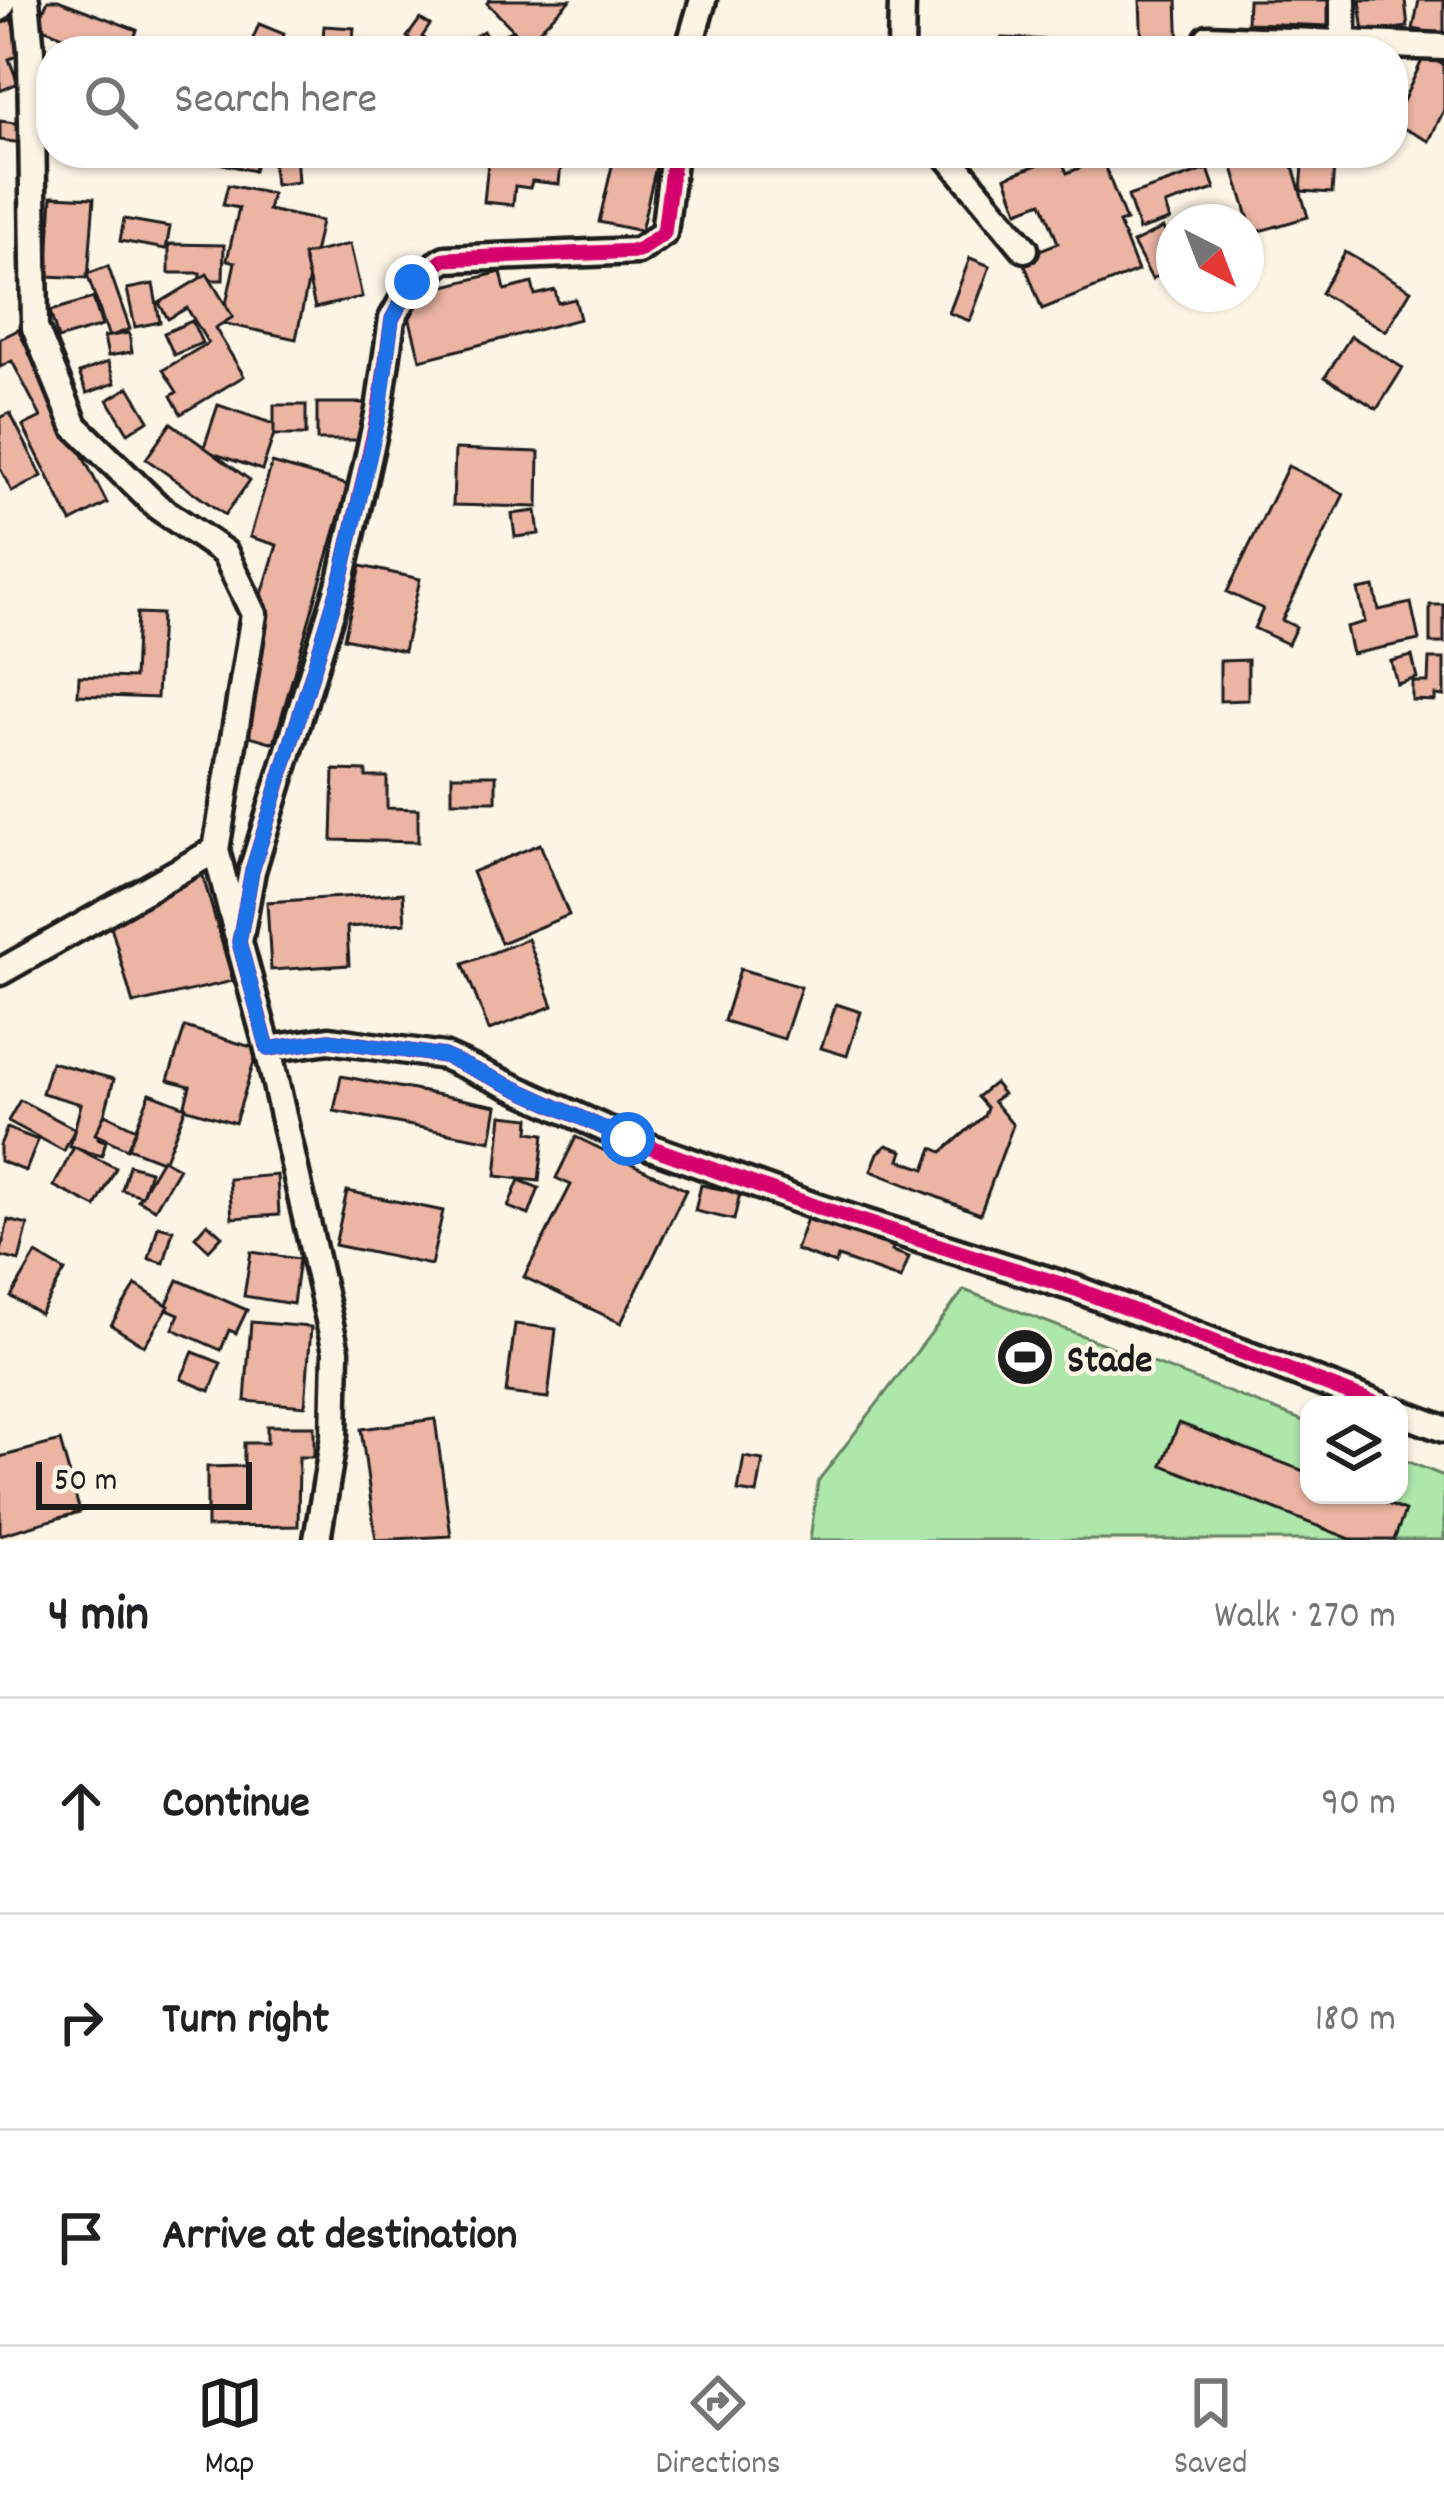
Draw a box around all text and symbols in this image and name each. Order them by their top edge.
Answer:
search box [36,36,1408,168]
icon: search [78,69,144,135]
text: Search here [174,70,377,134]
north arrow [1156,204,1264,312]
route end [385,255,439,309]
route start [601,1112,655,1166]
sports icon: Stade [994,1326,1056,1388]
place label: Stade [1067,1336,1152,1391]
map controls [1300,1396,1408,1504]
button: layers [1300,1396,1408,1504]
scale bar [36,1456,252,1509]
text: 50 m [54,1459,118,1506]
text: 4 min [48,1582,149,1654]
text: Walk · 270 m [1214,1591,1396,1646]
icon: ahead [48,1773,114,1839]
text: Continue [162,1774,310,1838]
text: 90 m [1321,1778,1396,1833]
icon: right [48,1989,114,2055]
text: Turn right [162,1990,329,2054]
text: 180 m [1315,1994,1396,2049]
icon: arrive [48,2205,114,2271]
text: Arrive at destination [162,2206,517,2270]
tab: Map [197,2370,263,2489]
tab: Directions [656,2370,781,2489]
tab: Saved [1174,2370,1247,2489]

